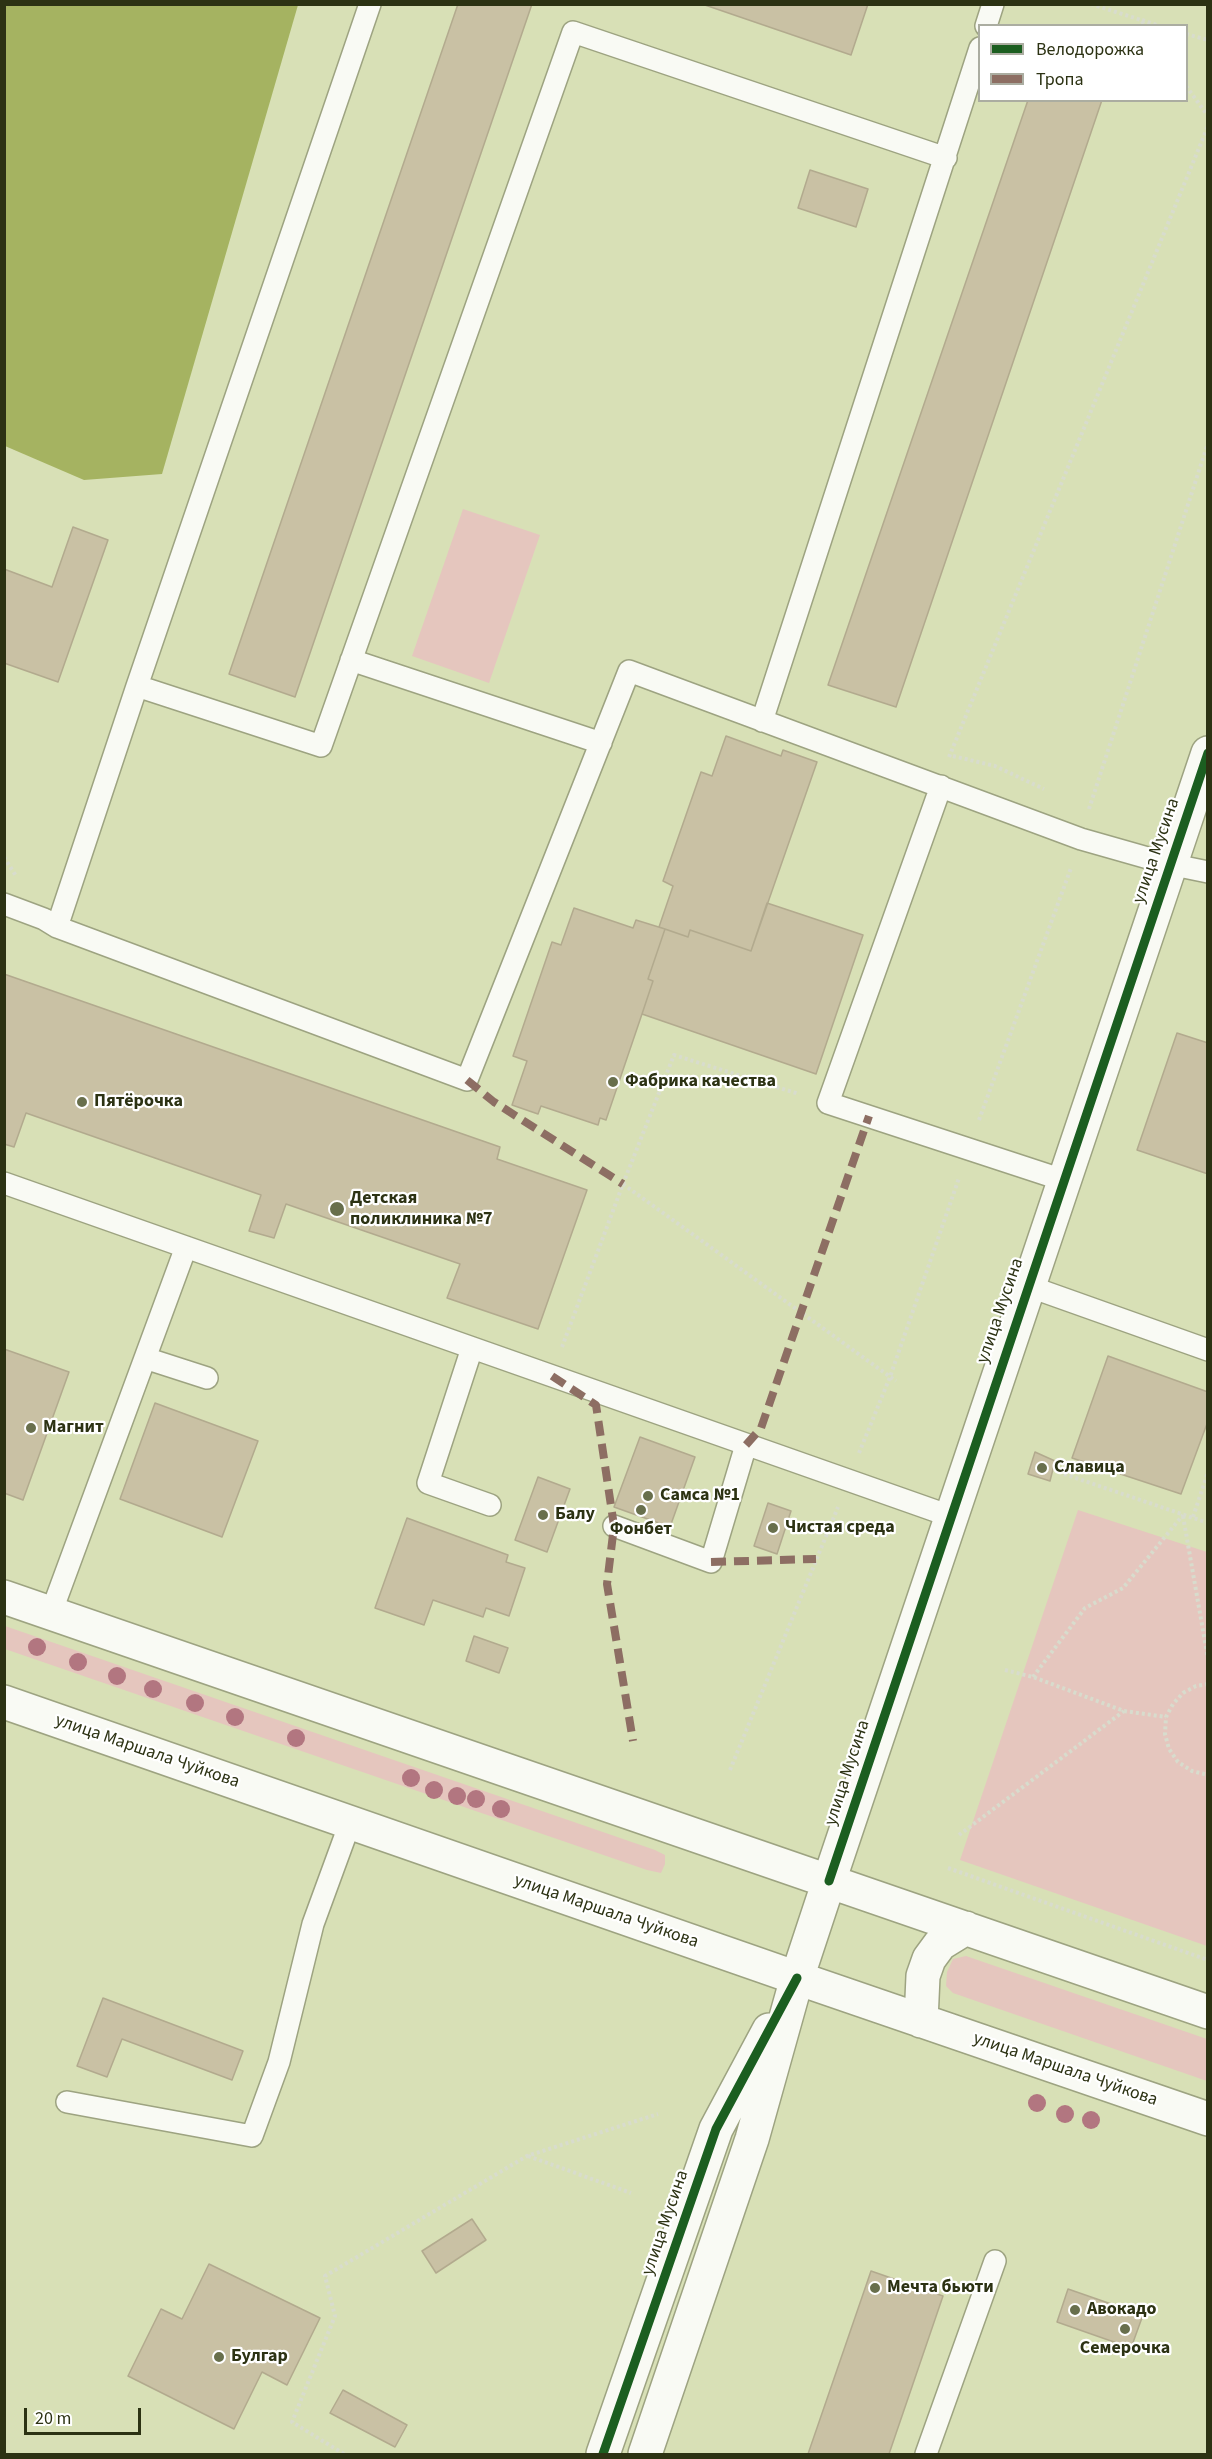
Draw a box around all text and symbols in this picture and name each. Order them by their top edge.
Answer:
legend [978,24,1188,102]
text: Велодорожка [1036,37,1144,62]
text: Тропа [1036,67,1084,92]
street label: улица Мусина [1129,796,1185,906]
place label: Фабрика качества [625,1071,776,1093]
marker: Фабрика качества [606,1075,620,1089]
place label: Пятёрочка [94,1091,183,1113]
marker: Пятёрочка [75,1095,89,1109]
place label: Детская поликлиника №7 [350,1188,492,1230]
marker: Детская поликлиника №7 [328,1200,346,1218]
street label: улица Мусина [973,1256,1029,1366]
place label: Магнит [43,1417,104,1439]
marker: Магнит [24,1421,38,1435]
place label: Славица [1054,1457,1125,1479]
marker: Славица [1035,1461,1049,1475]
place label: Самса №1 [660,1485,740,1507]
marker: Самса №1 [641,1489,655,1503]
marker: Фонбет [634,1503,648,1517]
place label: Балу [555,1504,595,1526]
marker: Балу [536,1508,550,1522]
place label: Чистая среда [785,1517,895,1539]
place label: Фонбет [610,1519,672,1541]
marker: Чистая среда [766,1521,780,1535]
street label: улица Маршала Чуйкова [52,1710,242,1794]
street label: улица Мусина [821,1717,875,1829]
street label: улица Маршала Чуйкова [511,1870,701,1954]
street label: улица Маршала Чуйкова [970,2028,1160,2112]
street label: улица Мусина [638,2168,694,2278]
place label: Мечта бьюти [887,2277,994,2299]
marker: Мечта бьюти [868,2281,882,2295]
place label: Авокадо [1087,2299,1156,2321]
marker: Авокадо [1068,2303,1082,2317]
marker: Семерочка [1118,2322,1132,2336]
place label: Семерочка [1080,2338,1170,2360]
place label: Булгар [231,2346,288,2368]
marker: Булгар [212,2350,226,2364]
scale bar [27,2396,144,2434]
text: 20 m [35,2406,71,2431]

